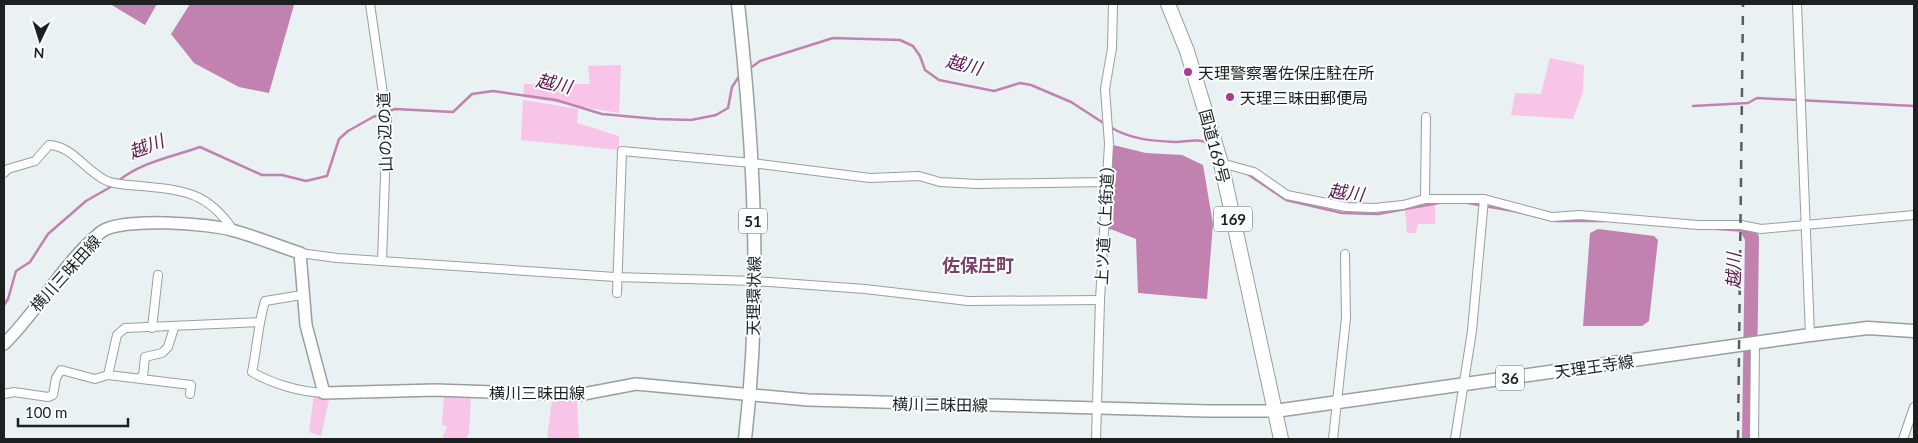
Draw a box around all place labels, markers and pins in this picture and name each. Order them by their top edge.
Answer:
place label: 天理警察署佐保庄駐在所 [1198,63,1374,82]
marker: 天理警察署佐保庄駐在所 [1182,66,1194,78]
place label: 天理三昧田郵便局 [1240,88,1368,107]
marker: 天理三昧田郵便局 [1224,91,1236,103]

